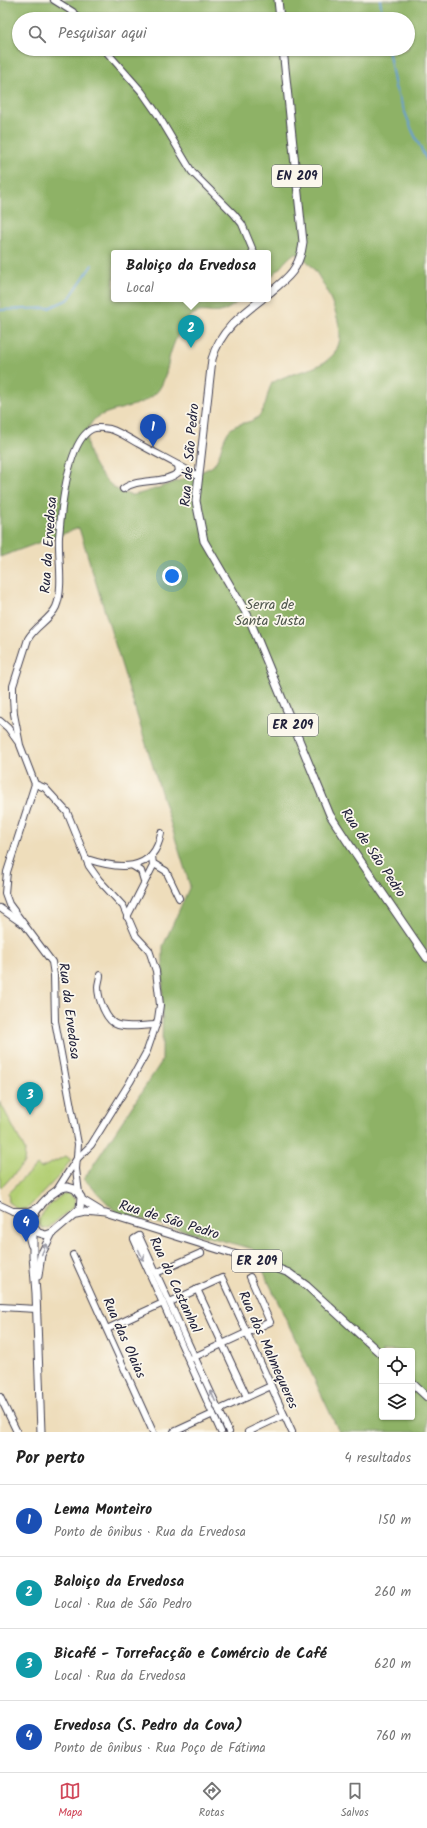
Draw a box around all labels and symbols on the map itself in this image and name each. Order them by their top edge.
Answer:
road number: EN 209 [272,165,322,187]
pin: 2 [178,315,204,348]
street label: Rua de São Pedro [175,402,205,508]
pin: 1 [140,414,166,447]
street label: Rua da Ervedosa [35,496,63,594]
your location [162,566,182,586]
park label: Serra de Santa Justa [235,594,305,632]
road number: ER 209 [268,714,318,736]
street label: Rua de São Pedro [335,804,411,902]
street label: Rua da Ervedosa [52,961,86,1061]
pin: 3 [17,1082,43,1115]
street label: Rua de São Pedro [116,1194,222,1246]
pin: 4 [13,1209,39,1242]
street label: Rua do Castanhal [143,1233,207,1337]
one-way arrow [41,1243,48,1255]
one-way arrow [138,1248,145,1260]
road number: ER 209 [232,1250,282,1272]
street label: Rua dos Malmequeres [232,1287,304,1413]
street label: Rua das Olaias [96,1294,152,1382]
one-way arrow [209,1391,216,1403]

